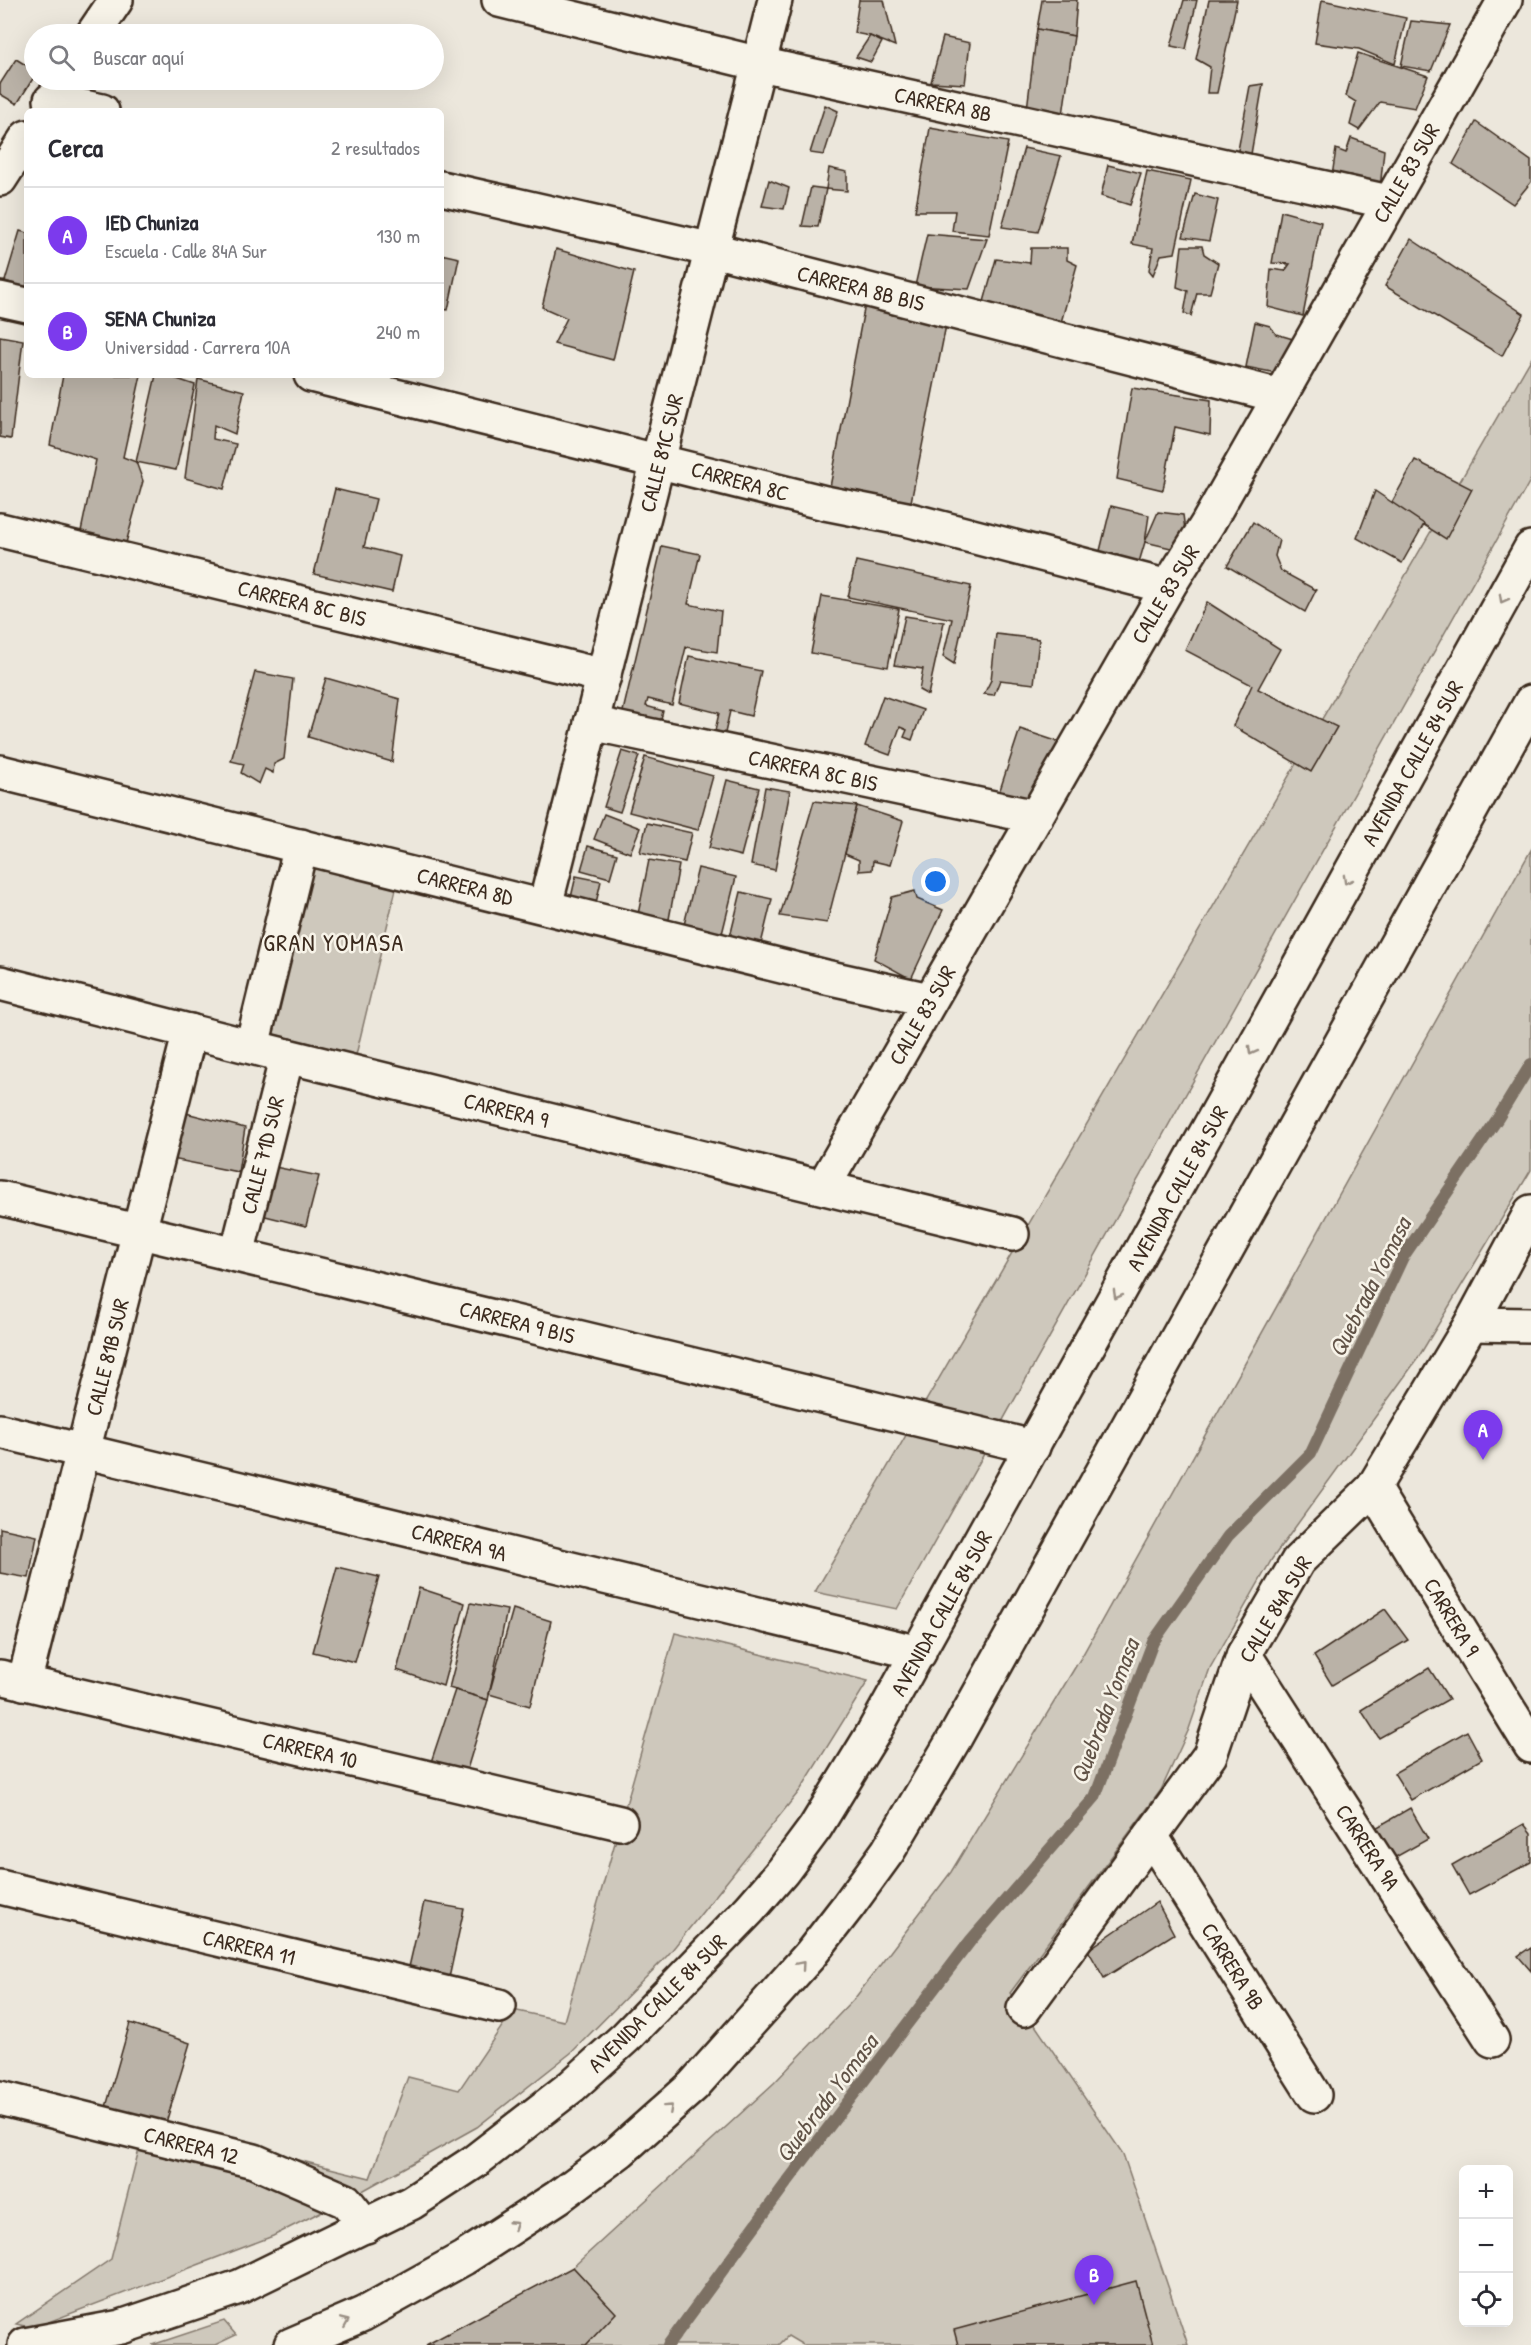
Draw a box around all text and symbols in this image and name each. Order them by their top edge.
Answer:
search box [24,24,444,90]
icon: search [45,41,78,74]
text: Buscar aquí [93,42,185,72]
street label: CARRERA 8B [891,79,995,129]
street label: CALLE 83 SUR [1365,118,1447,228]
text: Cerca [48,130,103,165]
text: 2 resultados [331,134,420,161]
text: IED Chuniza [105,207,198,237]
text: A [63,222,72,249]
text: 130 m [377,222,420,249]
text: Escuela · Calle 84A Sur [105,237,267,264]
street label: CARRERA 8B BIS [794,258,928,318]
text: SENA Chuniza [105,303,215,333]
text: B [62,318,73,345]
text: 240 m [376,318,420,345]
text: Universidad · Carrera 10A [105,333,290,360]
street label: CALLE 81C SUR [632,391,690,515]
street label: CARRERA 8C [688,454,792,508]
street label: CALLE 83 SUR [1124,539,1206,649]
street label: CARRERA 8C BIS [235,573,369,633]
one-way arrow [1499,593,1510,604]
street label: AVENIDA CALLE 84 SUR [1354,675,1470,851]
street label: CARRERA 8C BIS [746,742,880,798]
street label: CARRERA 8D [414,860,517,913]
your location [921,867,950,896]
one-way arrow [1343,874,1354,884]
district label: GRAN YOMASA [263,926,405,958]
street label: CALLE 83 SUR [881,960,963,1070]
one-way arrow [1248,1045,1260,1055]
street label: CARRERA 9 [460,1085,552,1135]
street label: CALLE 71D SUR [233,1093,291,1217]
street label: AVENIDA CALLE 84 SUR [1119,1100,1235,1276]
water label: Quebrada Yomasa [1320,1210,1419,1362]
one-way arrow [1113,1289,1124,1299]
street label: CARRERA 9 BIS [456,1293,578,1351]
street label: CALLE 81B SUR [78,1295,136,1419]
pin: A [1464,1410,1502,1460]
street label: CARRERA 9A [408,1516,510,1568]
street label: AVENIDA CALLE 84 SUR [883,1525,999,1701]
street label: CALLE 84A SUR [1231,1550,1319,1668]
street label: CARRERA 9 [1417,1572,1487,1662]
water label: Quebrada Yomasa [1062,1632,1147,1788]
street label: CARRERA 10 [260,1725,360,1775]
street label: CARRERA 9A [1329,1798,1407,1896]
street label: CARRERA 9B [1194,1917,1272,2015]
street label: CARRERA 11 [200,1922,298,1972]
street label: AVENIDA CALLE 84 SUR [581,1927,733,2079]
one-way arrow [794,1961,805,1972]
water label: Quebrada Yomasa [767,2025,886,2168]
one-way arrow [662,2104,673,2115]
street label: CARRERA 12 [141,2119,242,2171]
map controls [1459,2165,1513,2327]
button: + [1459,2165,1513,2219]
button: − [1459,2219,1513,2273]
one-way arrow [507,2222,518,2233]
pin: B [1074,2256,1114,2305]
button: locate [1459,2273,1513,2327]
one-way arrow [338,2317,349,2329]

